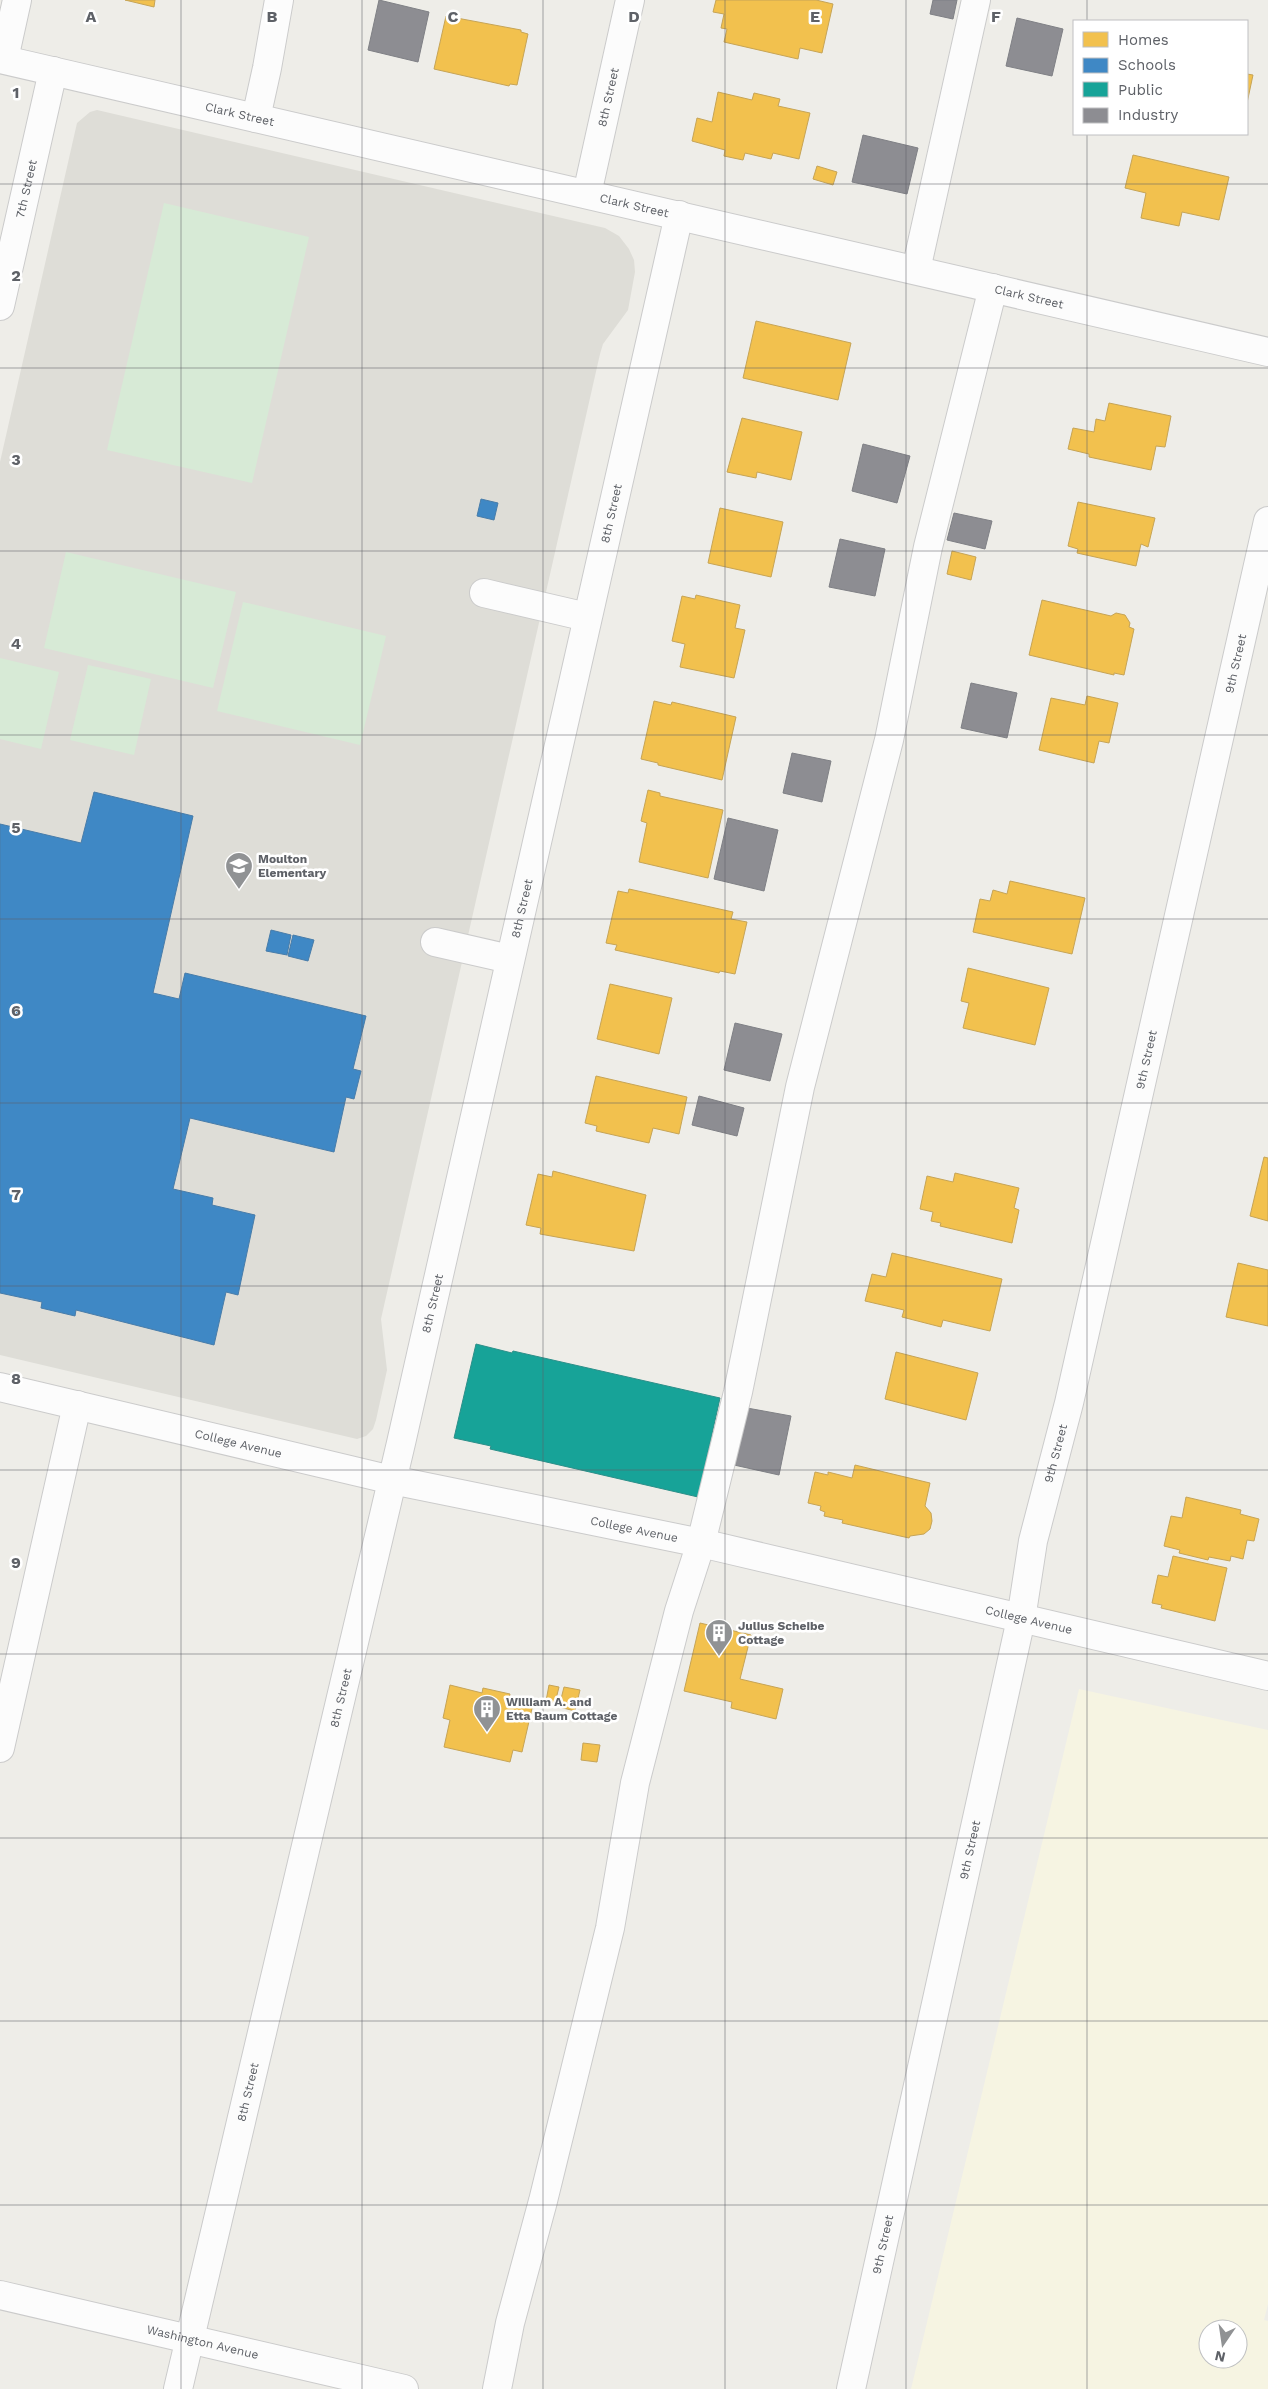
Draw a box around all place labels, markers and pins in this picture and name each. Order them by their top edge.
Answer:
school or university icon: Moulton Elementary [224,851,254,890]
place label: Moulton Elementary [258,852,327,880]
building icon: Julius Scheibe Cottage [704,1618,734,1657]
place label: Julius Scheibe Cottage [738,1619,824,1647]
building icon: William A. and Etta Baum Cottage [472,1694,502,1733]
place label: William A. and Etta Baum Cottage [506,1695,617,1723]

